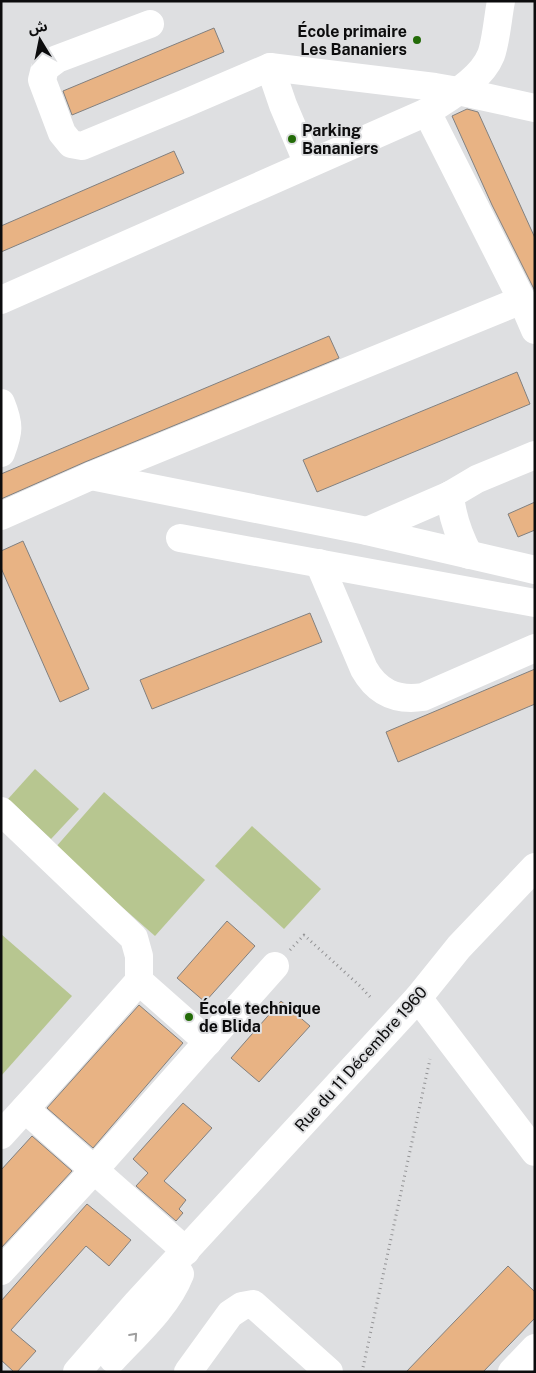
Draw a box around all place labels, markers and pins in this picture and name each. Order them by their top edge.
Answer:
place label: École primaire Les Bananiers [297,21,407,59]
marker: École primaire Les Bananiers [411,34,423,46]
place label: Parking Bananiers [302,121,379,158]
marker: Parking Bananiers [286,133,298,145]
place label: École technique de Blida [199,998,321,1036]
marker: École technique de Blida [183,1011,195,1023]

